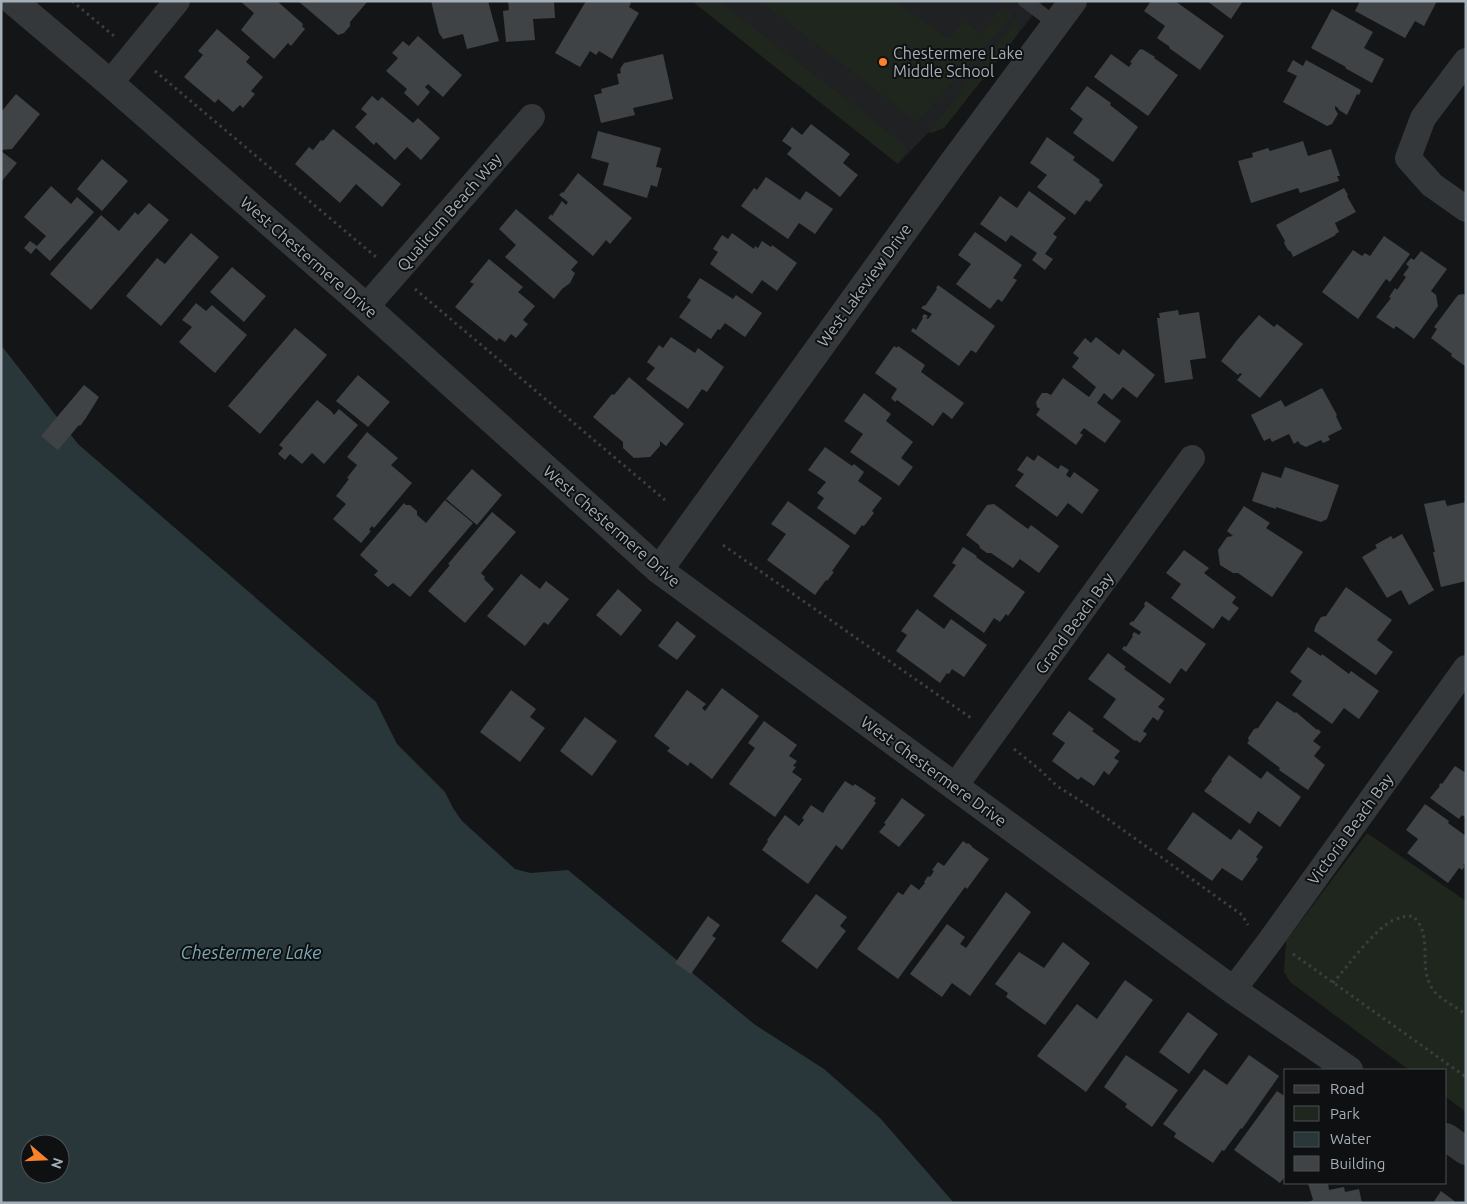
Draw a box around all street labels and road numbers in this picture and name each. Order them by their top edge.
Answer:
street label: Qualicum Beach Way [393,149,505,274]
street label: West Chestermere Drive [237,193,381,321]
street label: West Lakeview Drive [813,220,915,350]
street label: West Chestermere Drive [540,462,684,590]
street label: Grand Beach Bay [1031,569,1117,677]
street label: West Chestermere Drive [858,712,1010,830]
street label: Victoria Beach Bay [1304,770,1397,888]

